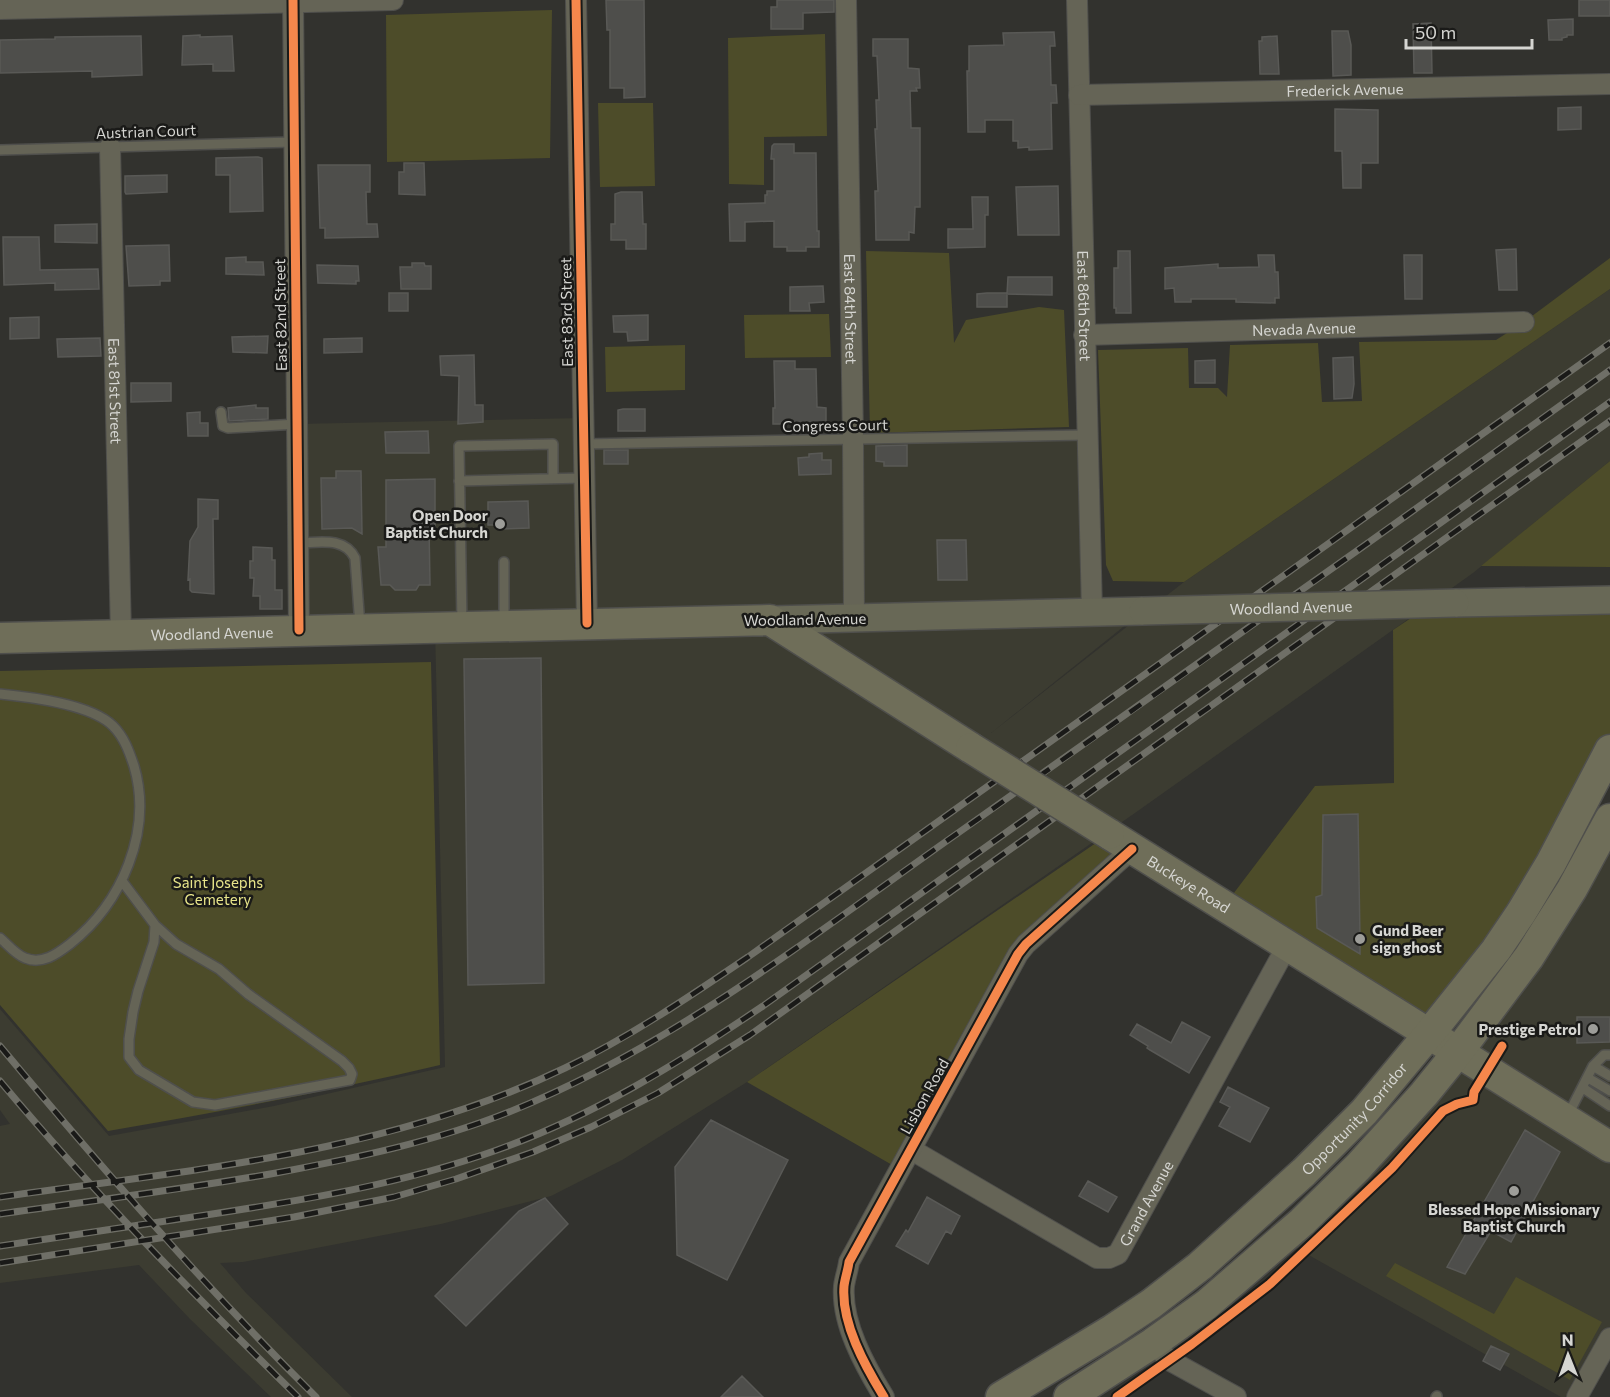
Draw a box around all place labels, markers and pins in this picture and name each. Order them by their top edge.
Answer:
place label: Open Door Baptist Church [385,506,488,541]
marker: Open Door Baptist Church [493,517,507,531]
place label: Gund Beer sign ghost [1372,921,1444,956]
marker: Gund Beer sign ghost [1353,932,1367,946]
place label: Prestige Petrol [1478,1020,1581,1038]
marker: Prestige Petrol [1586,1022,1600,1036]
marker: Blessed Hope Missionary Baptist Church [1507,1184,1521,1198]
place label: Blessed Hope Missionary Baptist Church [1428,1200,1601,1235]

